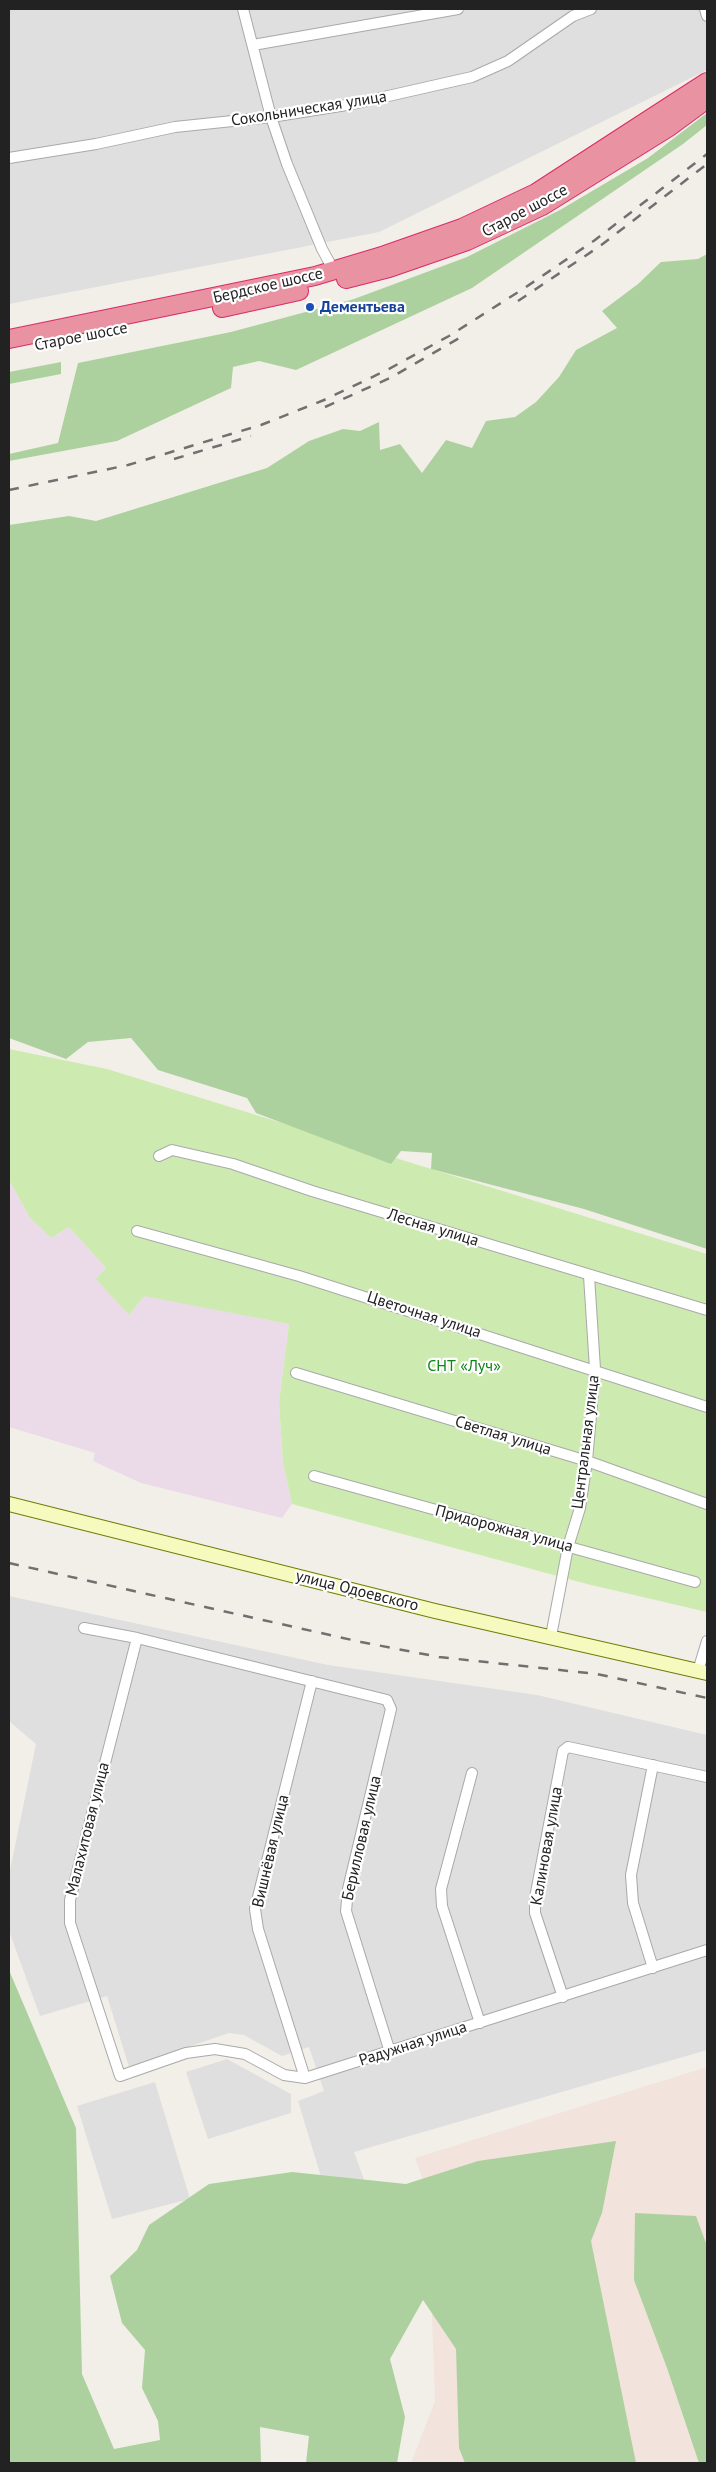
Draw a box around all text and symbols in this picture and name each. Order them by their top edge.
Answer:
street label: Сокольническая улица [230,87,388,131]
street label: Старое шоссе [479,180,571,242]
street label: Бердское шоссе [211,264,325,308]
place label: Дементьева [320,297,405,317]
marker: Дементьева [304,301,316,313]
street label: Старое шоссе [33,319,129,355]
street label: Лесная улица [385,1205,481,1251]
street label: Цветочная улица [365,1288,483,1342]
park label: СНТ «Луч» [427,1356,501,1376]
street label: Центральная улица [568,1374,604,1510]
street label: Светлая улица [452,1412,554,1460]
street label: Придорожная улица [433,1501,575,1557]
street label: улица Одоевского [293,1566,421,1616]
street label: Малахитовая улица [62,1760,114,1898]
street label: Берилловая улица [338,1774,386,1902]
street label: Калиновая улица [527,1785,567,1907]
street label: Вишнёвая улица [249,1793,293,1909]
street label: Радужная улица [357,2018,469,2070]

